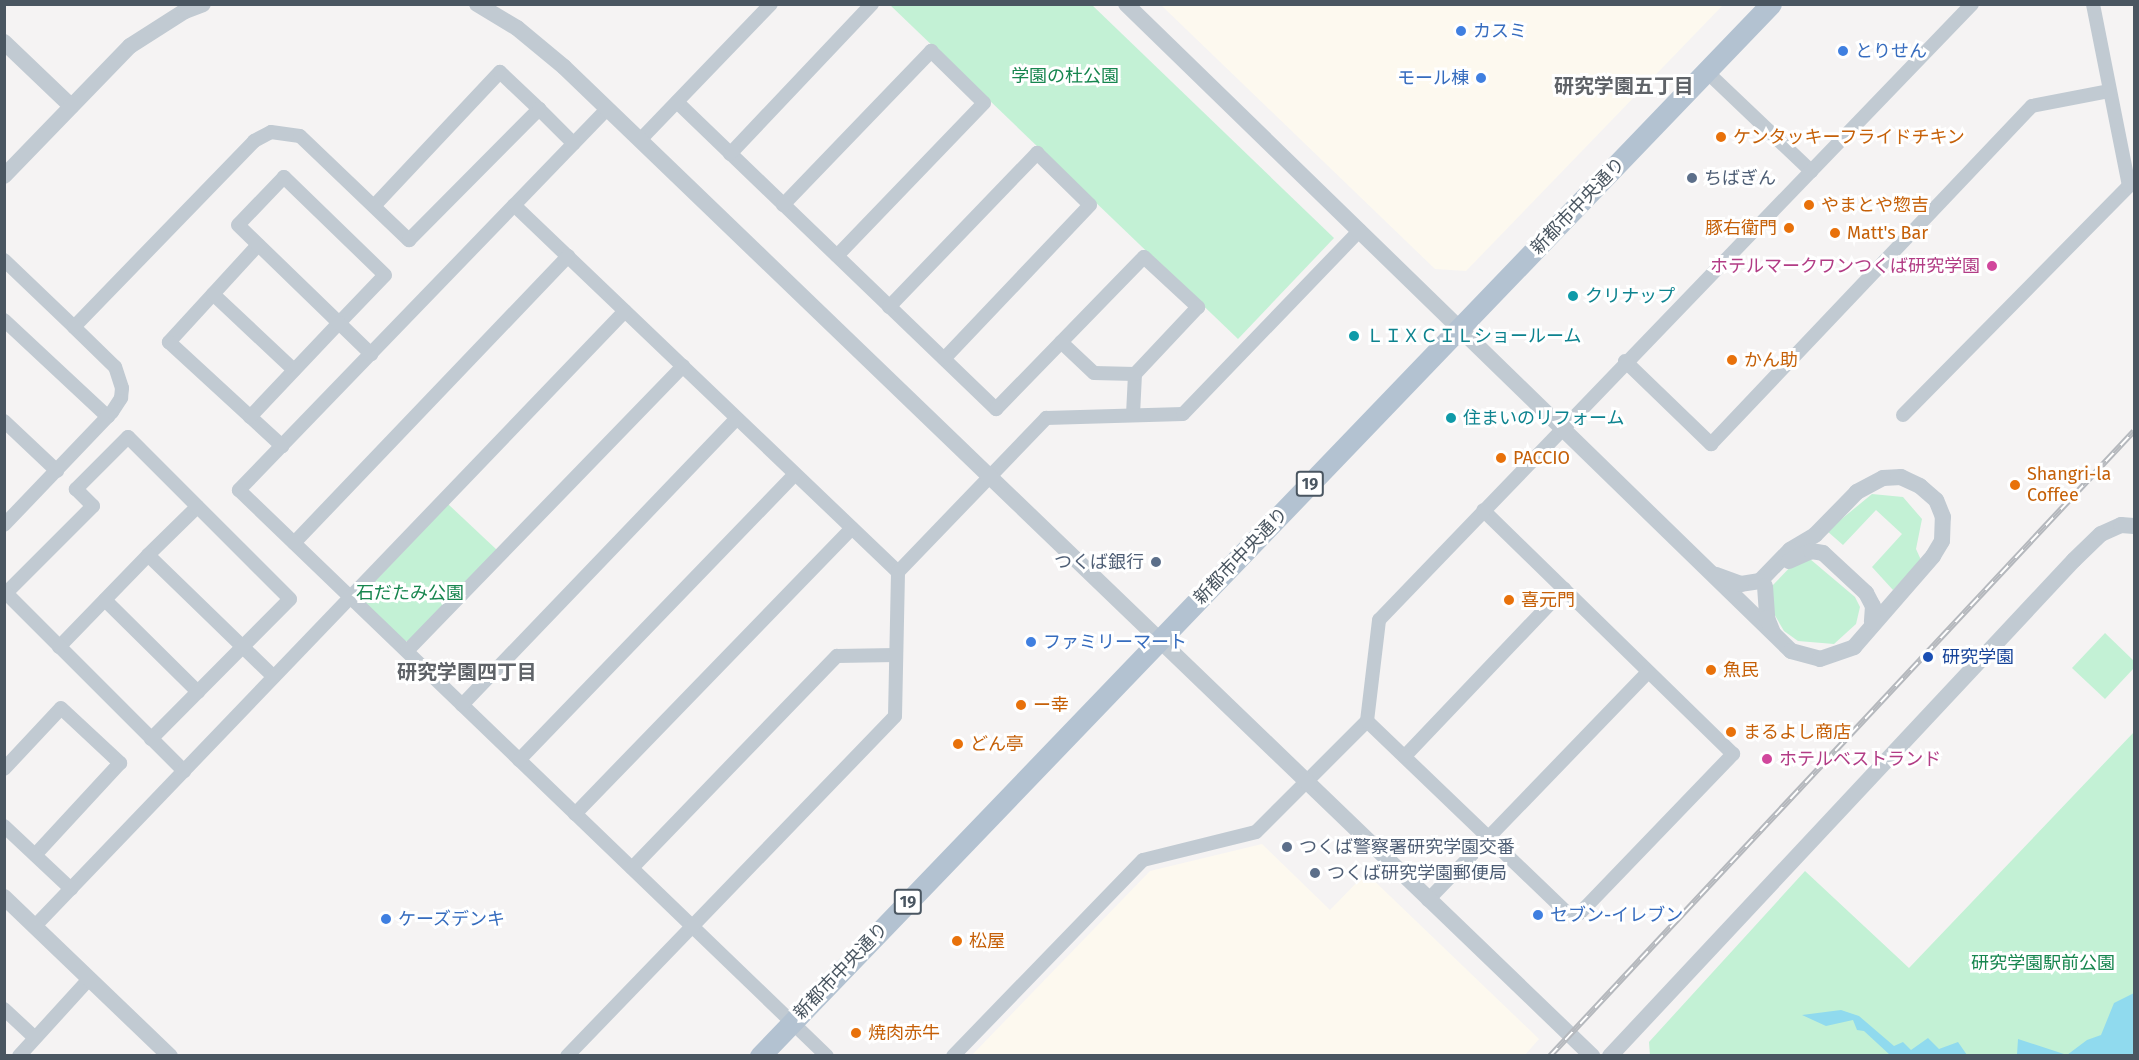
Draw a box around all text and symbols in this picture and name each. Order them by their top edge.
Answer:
place label: カスミ [1473,20,1527,42]
marker: カスミ [1454,24,1468,38]
place label: とりせん [1855,40,1927,62]
marker: とりせん [1836,44,1850,58]
park label: 学園の杜公園 [1011,65,1119,87]
place label: モール棟 [1397,67,1469,89]
marker: モール棟 [1474,71,1488,85]
district label: 研究学園五丁目 [1554,74,1694,98]
place label: ケンタッキーフライドチキン [1733,126,1967,148]
marker: ケンタッキーフライドチキン [1714,130,1728,144]
street label: 新都市中央通り [1526,153,1630,259]
place label: ちばぎん [1704,167,1776,189]
marker: ちばぎん [1685,171,1699,185]
place label: やまとや惣吉 [1821,194,1929,216]
marker: やまとや惣吉 [1802,198,1816,212]
place label: 豚右衛門 [1705,217,1777,239]
marker: 豚右衛門 [1782,221,1796,235]
place label: Matt's Bar [1847,222,1928,244]
marker: Matt's Bar [1828,226,1842,240]
place label: ホテルマークワンつくば研究学園 [1710,255,1980,277]
marker: ホテルマークワンつくば研究学園 [1985,259,1999,273]
place label: クリナップ [1585,285,1675,307]
marker: クリナップ [1566,289,1580,303]
place label: ＬＩＸＣＩＬショールーム [1366,325,1582,347]
marker: ＬＩＸＣＩＬショールーム [1347,329,1361,343]
place label: かん助 [1744,349,1798,371]
marker: かん助 [1725,353,1739,367]
place label: 住まいのリフォーム [1463,407,1625,429]
marker: 住まいのリフォーム [1444,411,1458,425]
place label: PACCIO [1513,447,1570,469]
marker: PACCIO [1494,451,1508,465]
place label: Shangri-la Coffee [2027,464,2111,506]
road number: 19 [1295,471,1325,497]
marker: Shangri-la Coffee [2008,478,2022,492]
street label: 新都市中央通り [1189,503,1293,609]
place label: つくば銀行 [1054,551,1144,573]
marker: つくば銀行 [1149,555,1163,569]
park label: 石だたみ公園 [356,582,464,604]
place label: 喜元門 [1521,589,1575,611]
marker: 喜元門 [1502,593,1516,607]
place label: ファミリーマート [1043,631,1187,653]
marker: ファミリーマート [1024,635,1038,649]
place label: 研究学園 [1942,646,2014,668]
marker: 研究学園 [1919,648,1937,666]
place label: 魚民 [1723,659,1759,681]
district label: 研究学園四丁目 [397,660,537,684]
marker: 魚民 [1704,663,1718,677]
place label: ー幸 [1033,694,1069,716]
marker: ー幸 [1014,698,1028,712]
place label: まるよし商店 [1743,721,1851,743]
marker: まるよし商店 [1724,725,1738,739]
place label: どん亭 [970,733,1024,755]
marker: どん亭 [951,737,965,751]
place label: ホテルベストランド [1779,748,1941,770]
marker: ホテルベストランド [1760,752,1774,766]
place label: つくば警察署研究学園交番 [1299,836,1515,858]
marker: つくば警察署研究学園交番 [1280,840,1294,854]
place label: つくば研究学園郵便局 [1327,862,1507,884]
marker: つくば研究学園郵便局 [1308,866,1322,880]
road number: 19 [893,889,923,915]
place label: セブン-イレブン [1550,904,1683,926]
place label: ケーズデンキ [398,908,506,930]
marker: セブン-イレブン [1531,908,1545,922]
marker: ケーズデンキ [379,912,393,926]
street label: 新都市中央通り [789,918,893,1024]
place label: 松屋 [969,930,1005,952]
marker: 松屋 [950,934,964,948]
park label: 研究学園駅前公園 [1971,952,2115,974]
place label: 焼肉赤牛 [868,1022,940,1044]
marker: 焼肉赤牛 [849,1026,863,1040]

